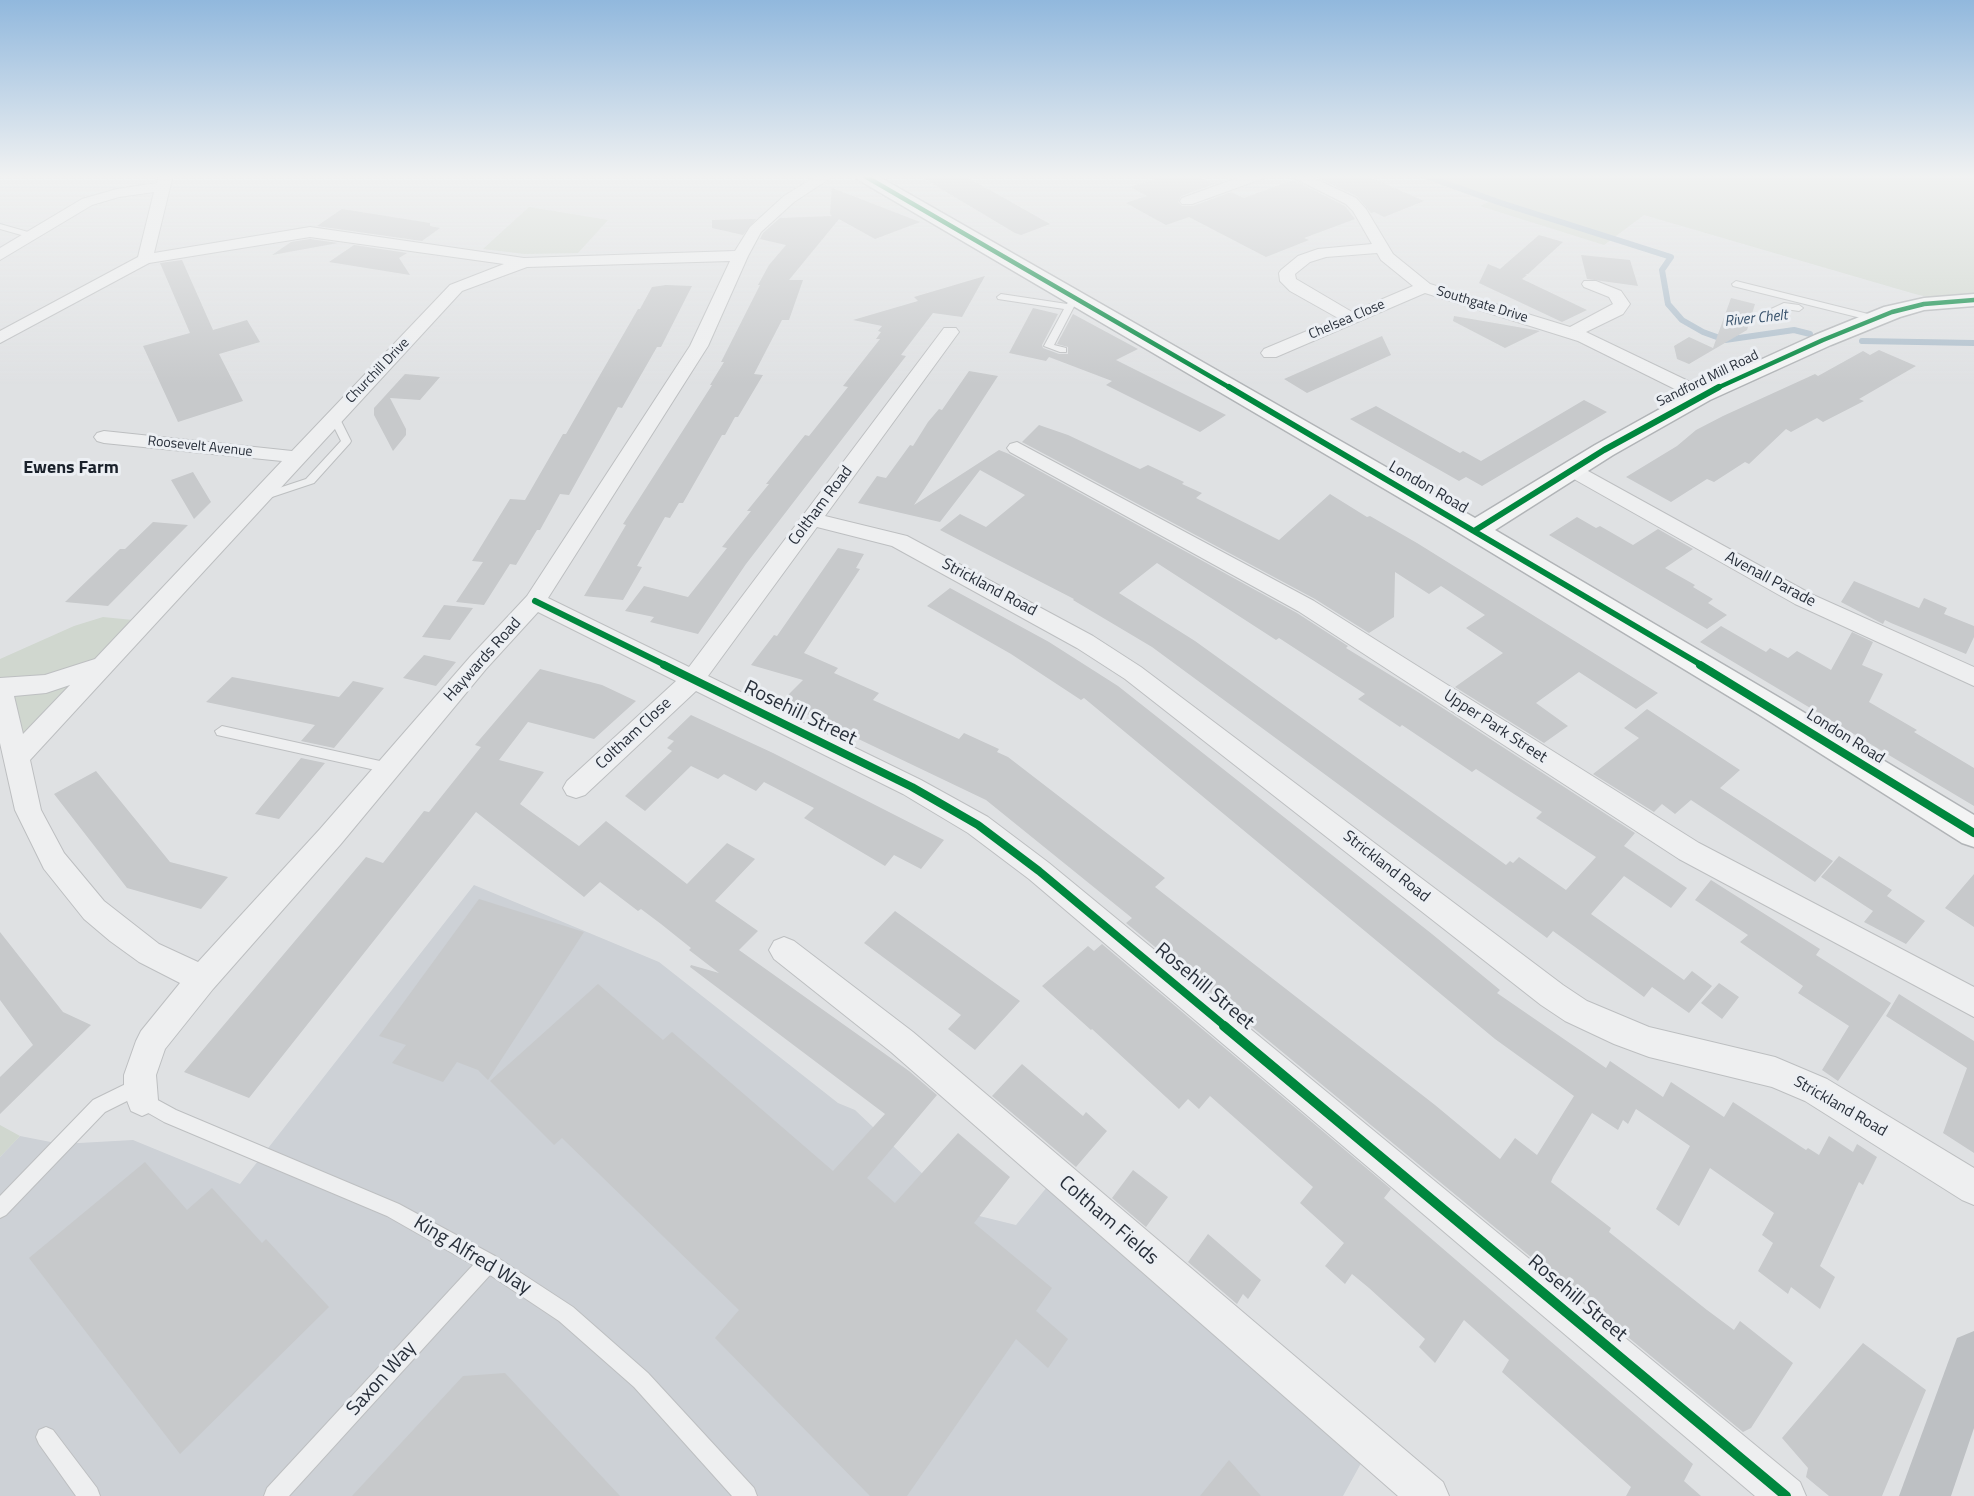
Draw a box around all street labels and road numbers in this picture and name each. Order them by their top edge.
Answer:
street label: Southgate Drive [1434,283,1530,327]
street label: Chelsea Close [1306,296,1388,344]
street label: Churchill Drive [343,335,413,407]
street label: Sandford Mill Road [1654,347,1762,411]
street label: Roosevelt Avenue [147,433,253,461]
street label: London Road [1385,458,1471,518]
street label: Coltham Road [785,463,857,549]
street label: Avenall Parade [1721,548,1819,612]
street label: Strickland Road [938,555,1040,621]
street label: Haywards Road [440,614,526,706]
street label: Rosehill Street [740,676,860,752]
street label: Upper Park Street [1440,686,1550,768]
street label: Coltham Close [592,694,676,774]
street label: London Road [1802,705,1888,769]
street label: Strickland Road [1339,827,1433,907]
street label: Rosehill Street [1149,938,1259,1036]
street label: Strickland Road [1790,1072,1890,1142]
street label: Coltham Fields [1053,1171,1163,1271]
street label: King Alfred Way [409,1211,535,1301]
street label: Rosehill Street [1522,1250,1632,1348]
street label: Saxon Way [342,1337,422,1421]

